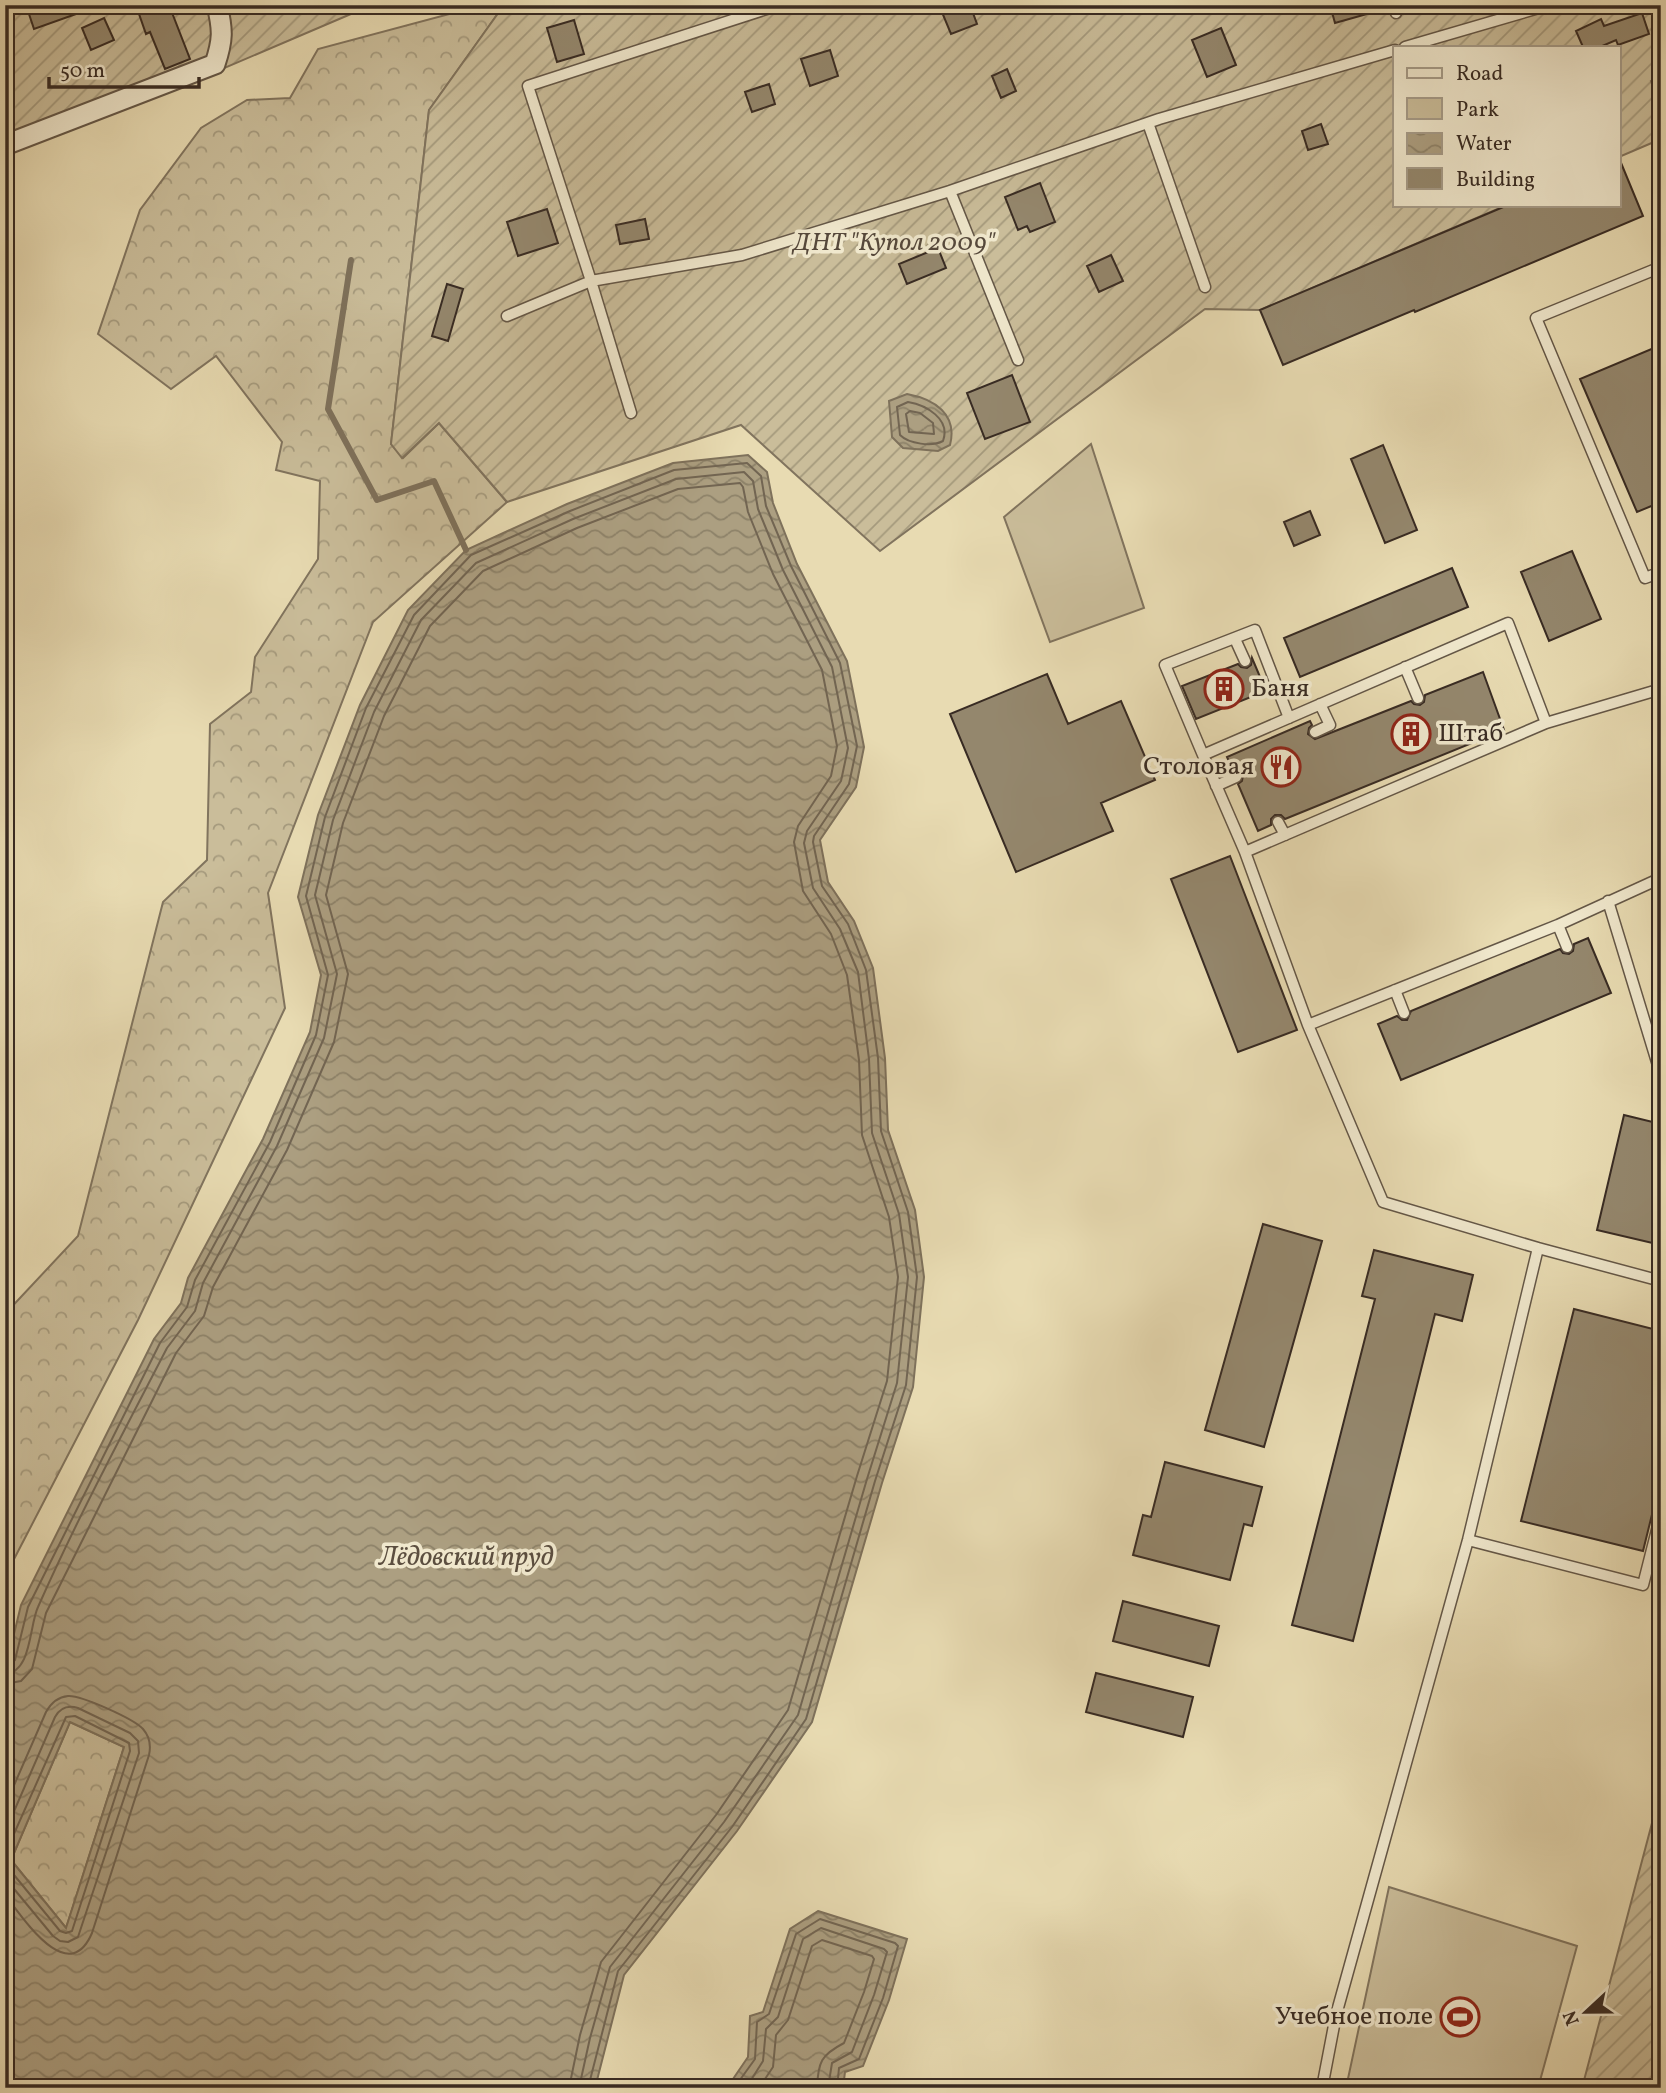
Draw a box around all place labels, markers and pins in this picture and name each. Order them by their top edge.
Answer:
building icon: Баня [1203,668,1245,710]
place label: Баня [1251,671,1309,707]
building icon: Штаб [1390,713,1432,755]
place label: Штаб [1438,716,1503,752]
restaurant icon: Столовая [1260,746,1302,788]
place label: Столовая [1143,749,1254,785]
sports icon: Учебное поле [1439,1996,1481,2038]
place label: Учебное поле [1275,1999,1433,2035]

